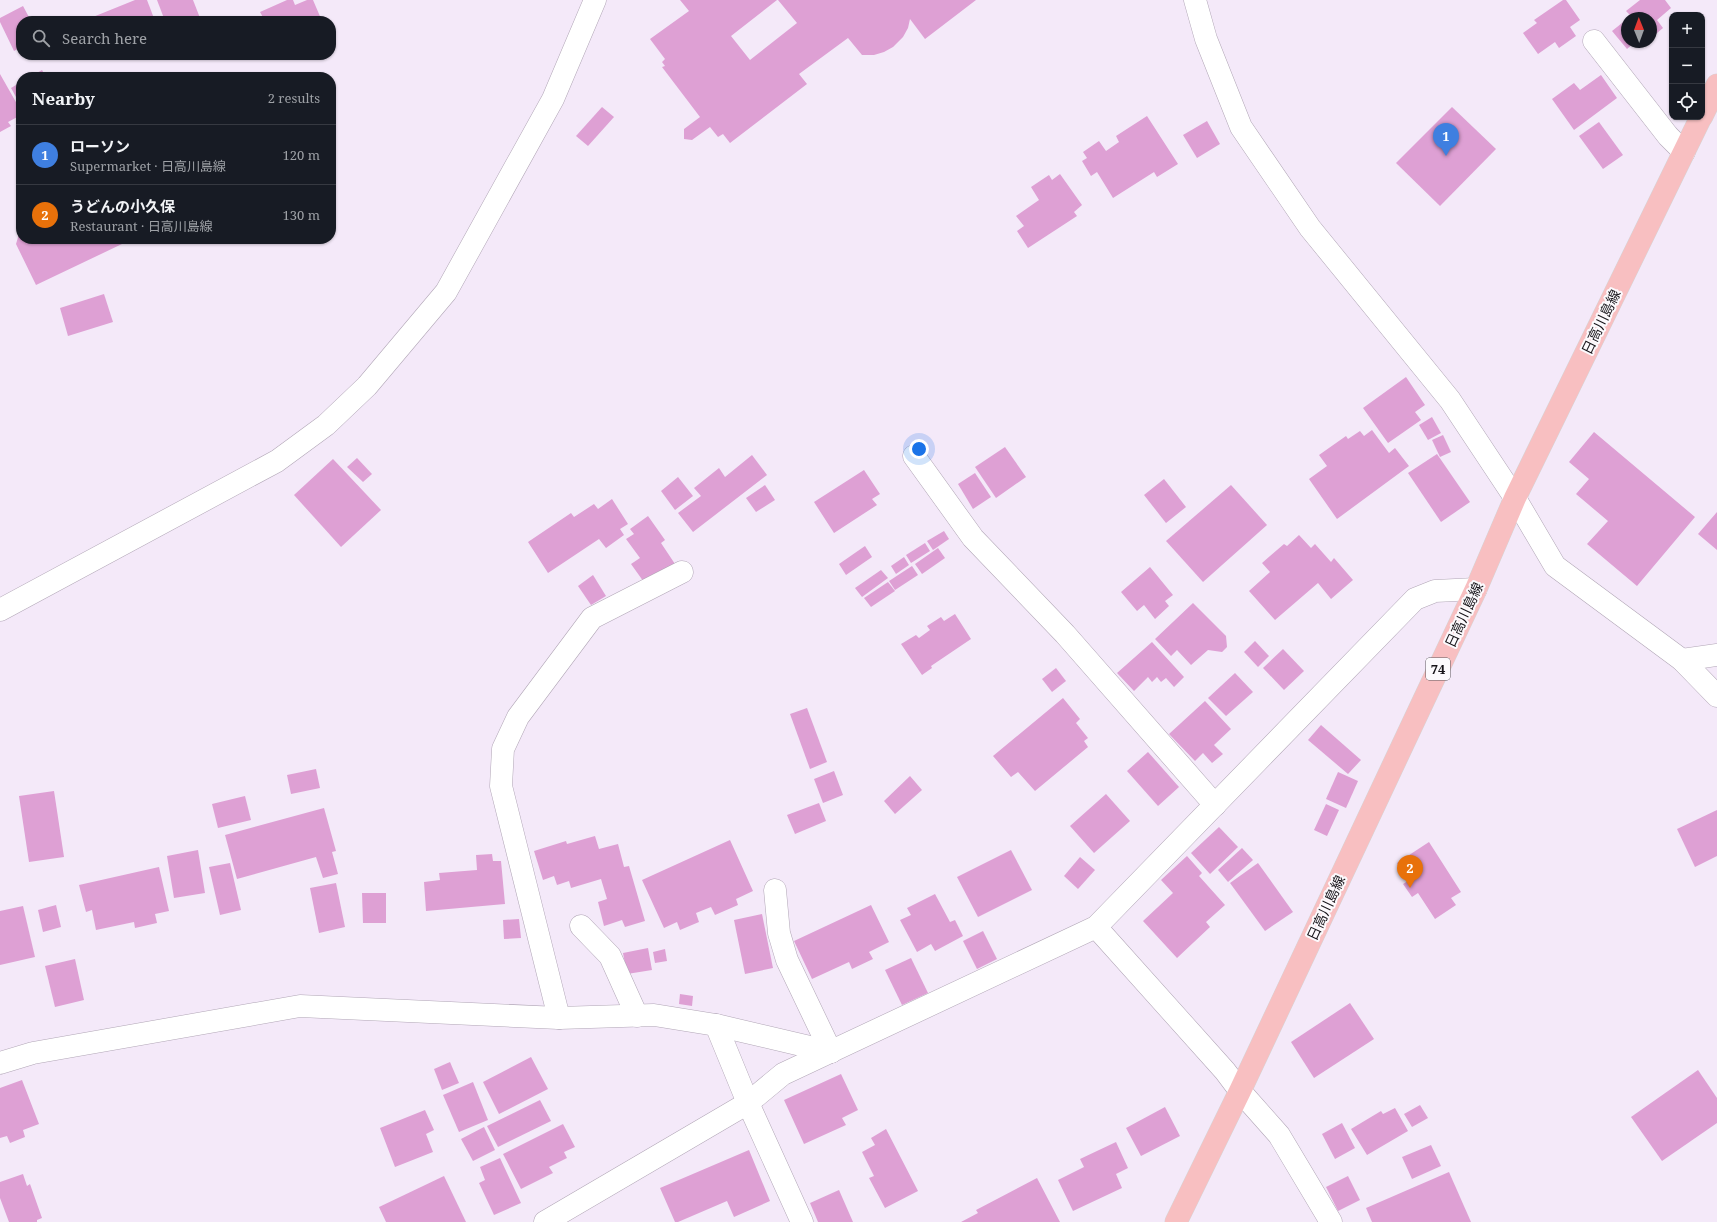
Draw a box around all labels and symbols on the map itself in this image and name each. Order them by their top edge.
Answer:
north arrow [1621,12,1657,48]
pin: 1 [1433,123,1459,156]
street label: 日高川島線 [1577,286,1624,357]
your location [909,439,929,459]
street label: 日高川島線 [1440,579,1487,651]
road number: 74 [1426,658,1450,680]
pin: 2 [1397,855,1423,888]
street label: 日高川島線 [1302,872,1349,944]

